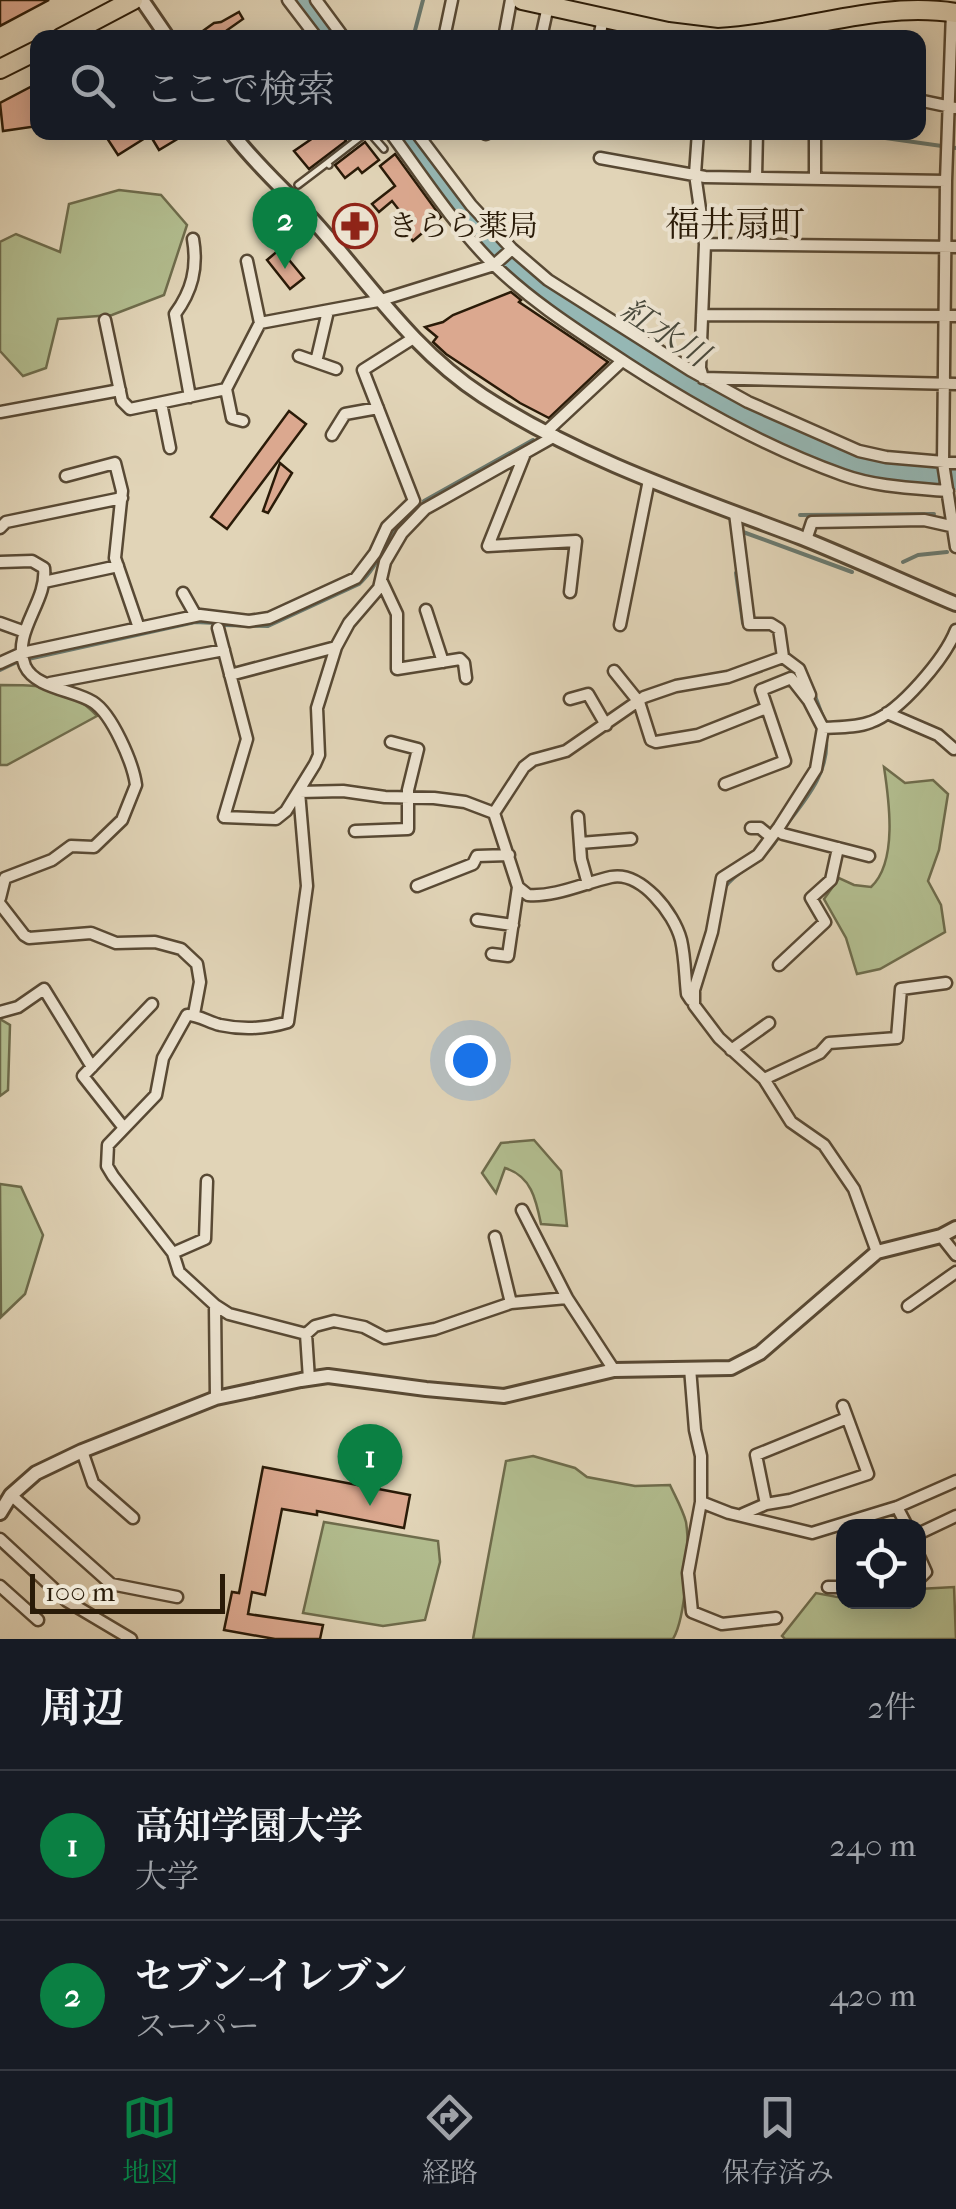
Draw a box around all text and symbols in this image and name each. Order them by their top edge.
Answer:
search box [30,30,926,140]
icon: search [65,58,120,113]
text: ここで検索 [145,67,335,112]
pin: 2 [252,186,318,269]
pharmacy icon: きらら薬局 [332,203,378,249]
district label: 福井扇町 [665,204,805,245]
place label: きらら薬局 [388,209,538,244]
water label: 紅水川 [614,291,718,376]
your location [445,1035,496,1086]
pin: 1 [338,1424,402,1506]
map controls [836,1519,926,1609]
button: locate [836,1519,926,1609]
scale bar [30,1569,225,1614]
text: 100 m [45,1575,115,1608]
text: 周辺 [40,1684,124,1733]
text: 2件 [868,1689,916,1726]
text: 高知学園大学 [135,1804,363,1849]
text: 1 [67,1827,78,1864]
text: 240 m [830,1827,916,1864]
text: 大学 [135,1858,199,1895]
text: セブン-イレブン [135,1954,408,1999]
text: 2 [64,1977,81,2014]
text: 420 m [830,1977,916,2014]
text: スーパー [135,2008,260,2045]
tab: 地図 [122,2090,178,2190]
tab: 経路 [422,2090,478,2190]
tab: 保存済み [722,2090,834,2190]

